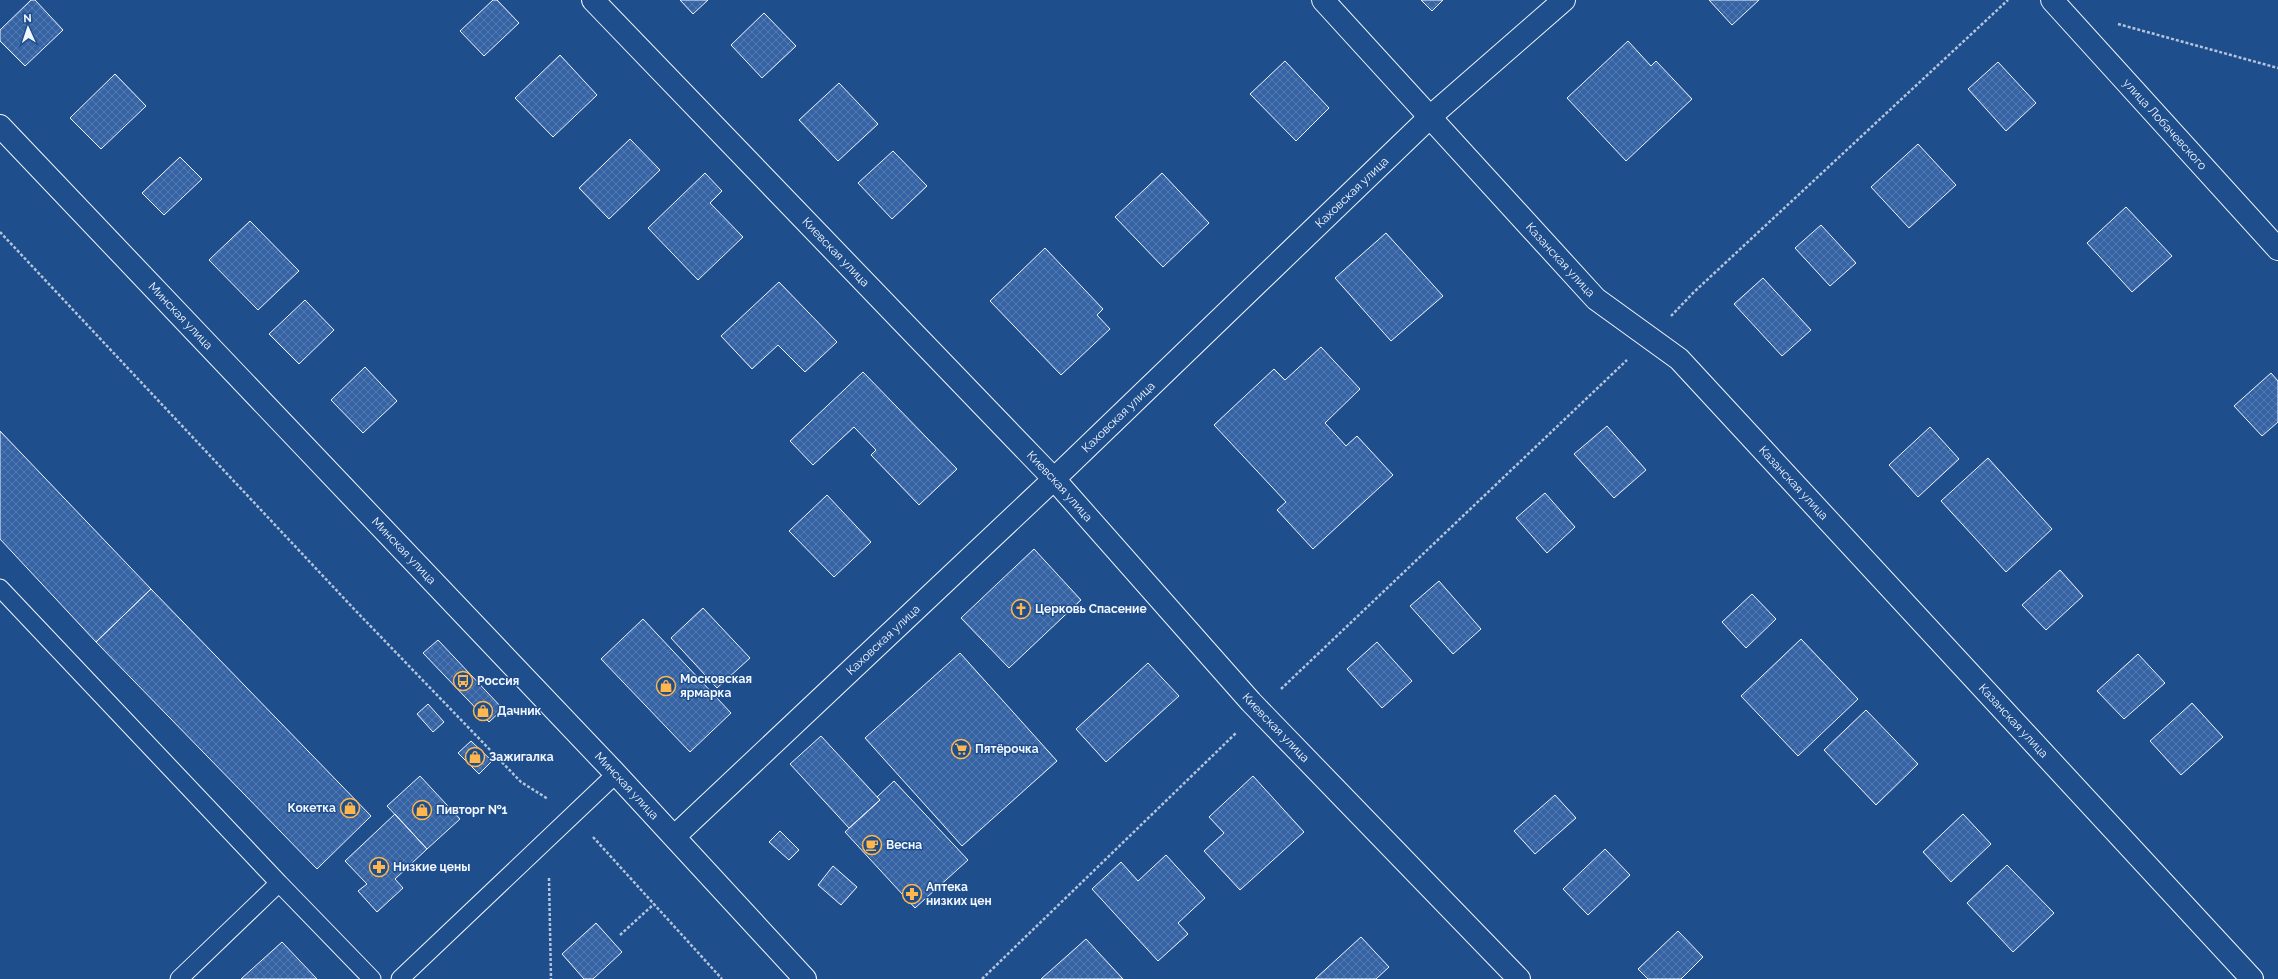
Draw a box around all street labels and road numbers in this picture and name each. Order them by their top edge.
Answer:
street label: улица Лобачевского [2120,76,2210,173]
street label: Каховская улица [1312,154,1391,231]
street label: Киевская улица [799,215,872,290]
street label: Казанская улица [1523,220,1598,300]
street label: Минская улица [145,280,216,352]
street label: Каховская улица [1079,379,1158,455]
street label: Казанская улица [1756,443,1831,523]
street label: Киевская улица [1024,448,1095,524]
street label: Минская улица [369,514,439,587]
street label: Каховская улица [843,602,923,678]
street label: Казанская улица [1976,681,2051,761]
street label: Киевская улица [1239,690,1312,765]
street label: Минская улица [592,749,661,822]

